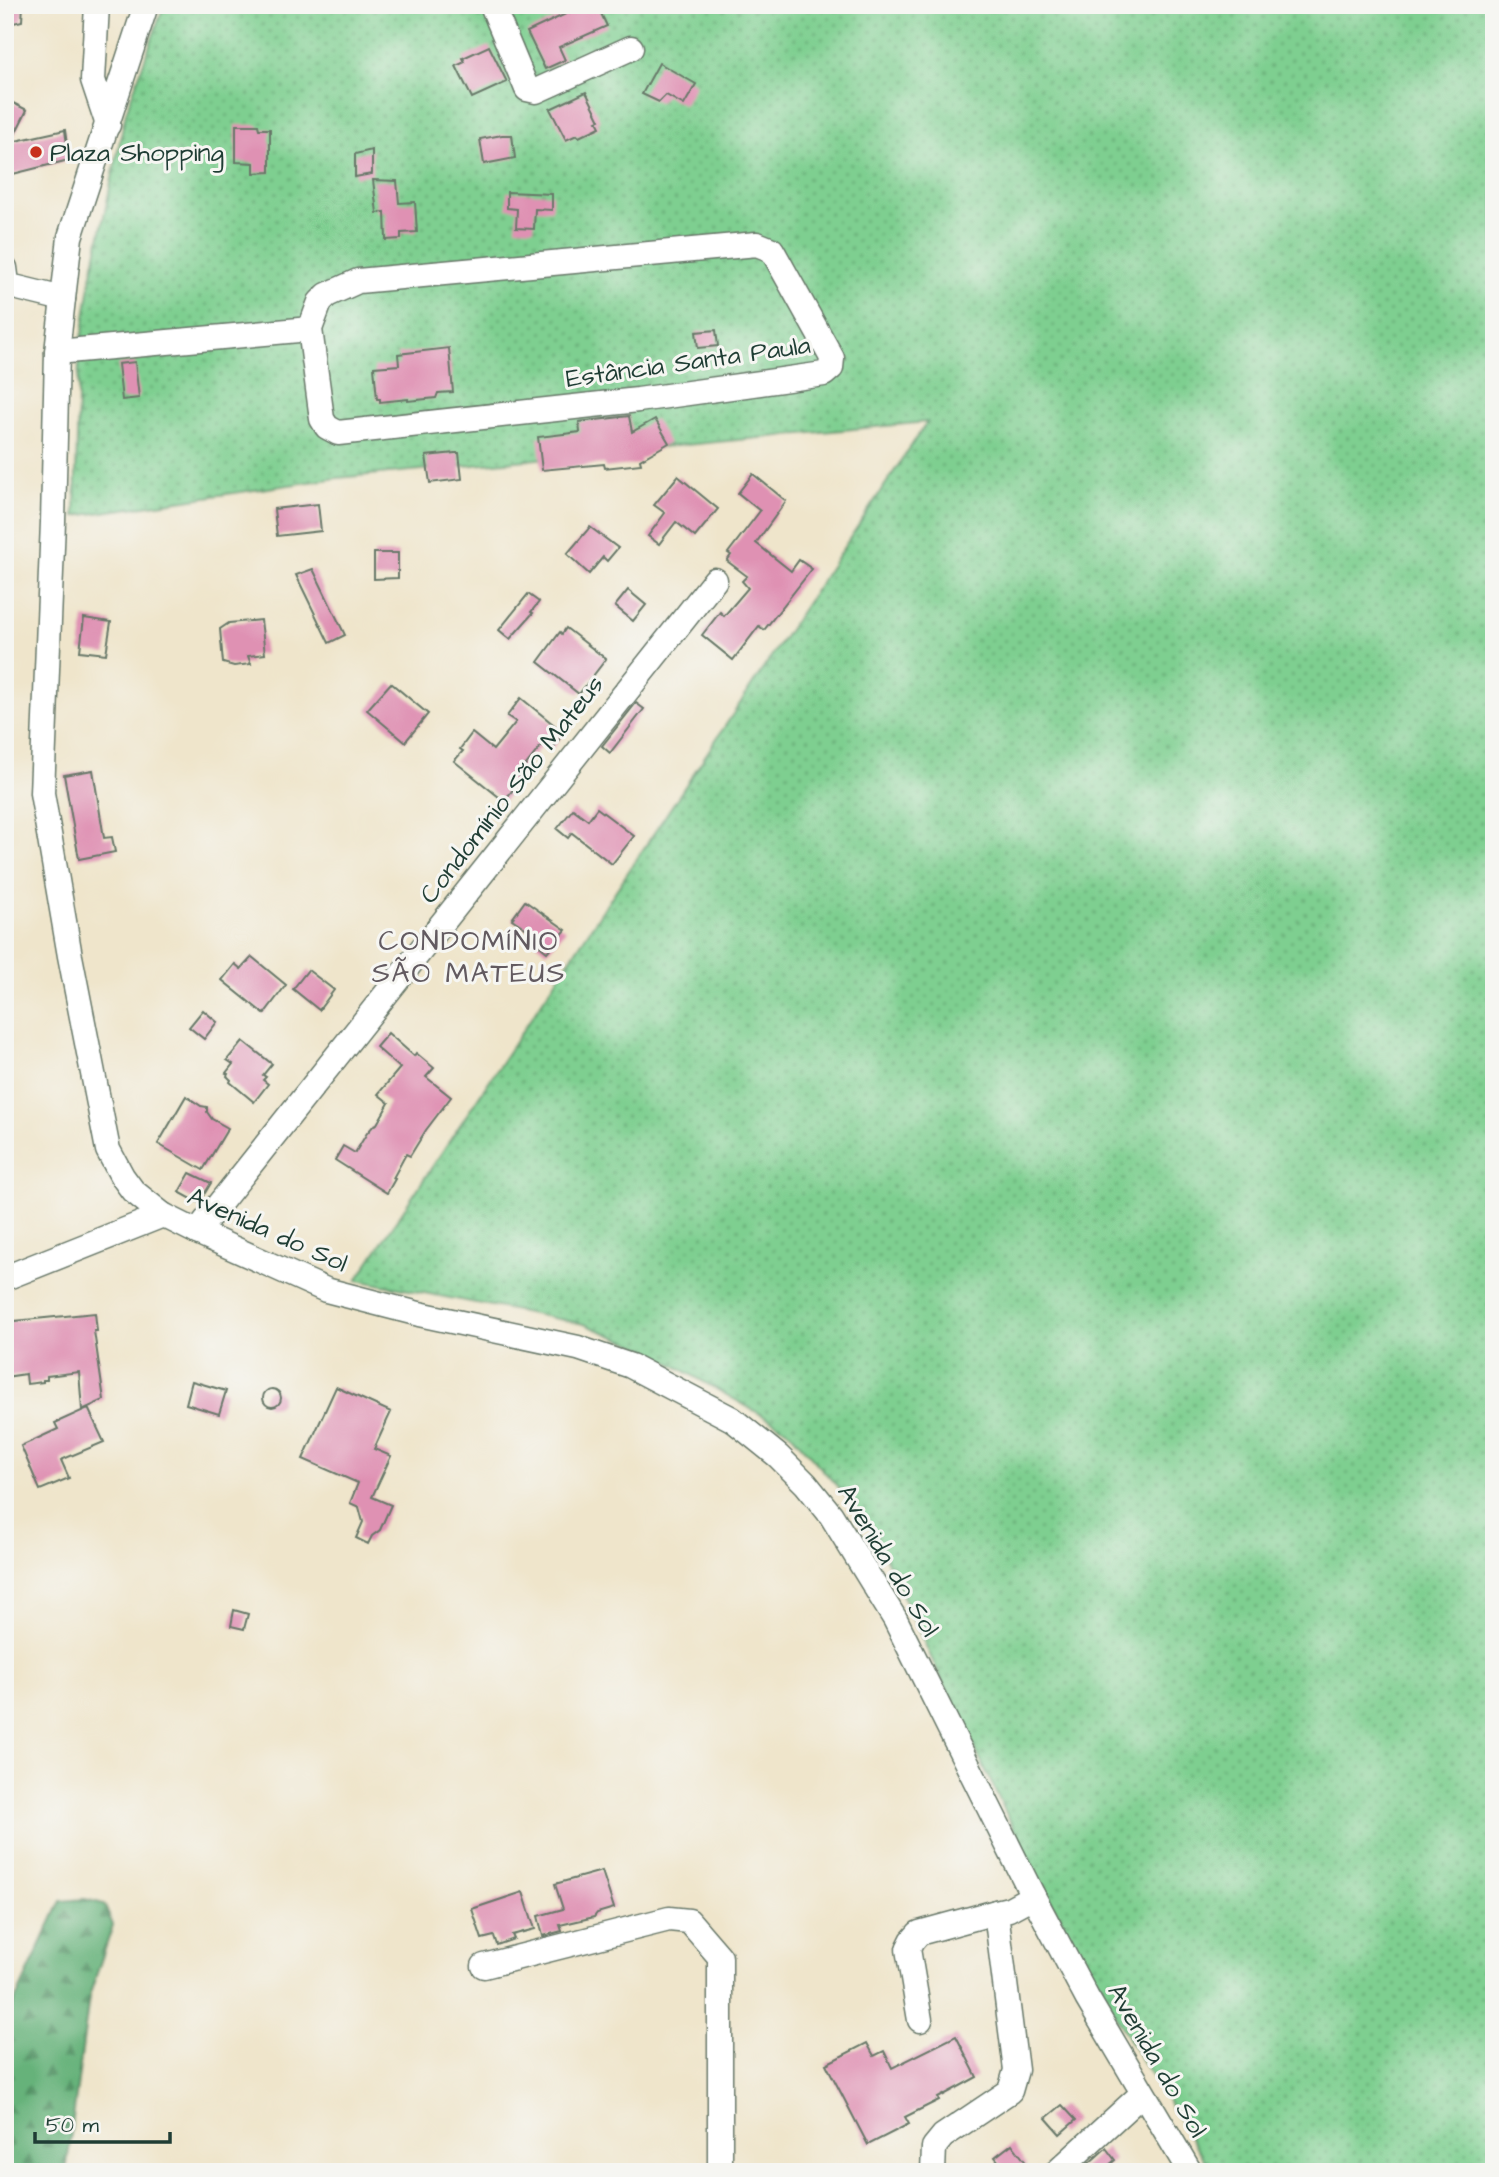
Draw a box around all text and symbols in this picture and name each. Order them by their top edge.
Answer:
place label: Plaza Shopping [50,135,224,173]
marker: Plaza Shopping [28,144,44,160]
street label: Estância Santa Paula [564,327,813,397]
street label: Condomínio São Mateus [411,668,612,911]
district label: CONDOMÍNIO SÃO MATEUS [372,922,566,993]
street label: Avenida do Sol [182,1179,353,1281]
street label: Avenida do Sol [828,1478,948,1643]
street label: Avenida do Sol [1099,1977,1216,2144]
scale bar [35,2100,170,2144]
text: 50 m [46,2111,100,2140]

